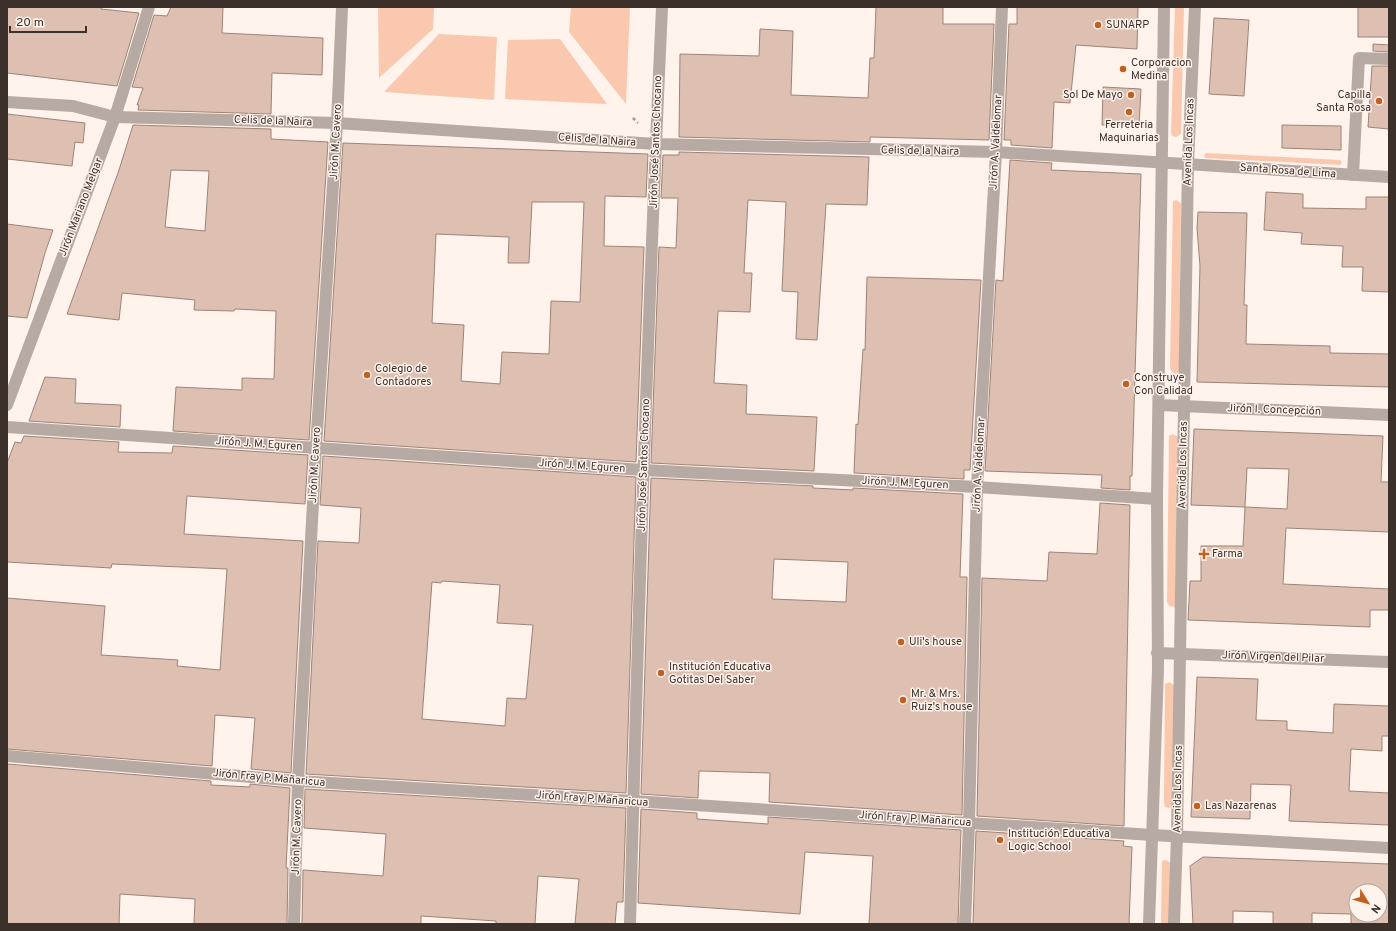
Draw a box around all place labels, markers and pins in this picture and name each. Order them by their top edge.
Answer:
place label: SUNARP [1106,18,1149,32]
marker: SUNARP [1093,20,1103,30]
place label: Corporacion Medina [1131,56,1192,83]
marker: Corporacion Medina [1118,64,1128,74]
place label: Sol De Mayo [1063,88,1123,102]
place label: Capilla Santa Rosa [1316,88,1371,115]
marker: Sol De Mayo [1126,90,1136,100]
marker: Capilla Santa Rosa [1374,96,1384,106]
marker: Ferreteria Maquinarias [1124,107,1134,117]
place label: Ferreteria Maquinarias [1099,118,1159,145]
place label: Colegio de Contadores [375,362,432,389]
marker: Colegio de Contadores [362,370,372,380]
place label: Construye Con Calidad [1134,371,1193,398]
marker: Construye Con Calidad [1121,379,1131,389]
place label: Farma [1212,547,1243,561]
marker: Farma [1199,549,1209,559]
place label: Uli's house [909,635,962,649]
marker: Uli's house [896,637,906,647]
place label: Institución Educativa Gotitas Del Saber [669,660,771,687]
marker: Institución Educativa Gotitas Del Saber [656,668,666,678]
place label: Mr. & Mrs. Ruiz's house [911,687,973,714]
marker: Mr. & Mrs. Ruiz's house [898,695,908,705]
place label: Las Nazarenas [1205,799,1277,813]
marker: Las Nazarenas [1192,801,1202,811]
place label: Institución Educativa Logic School [1008,827,1110,854]
marker: Institución Educativa Logic School [995,835,1005,845]

